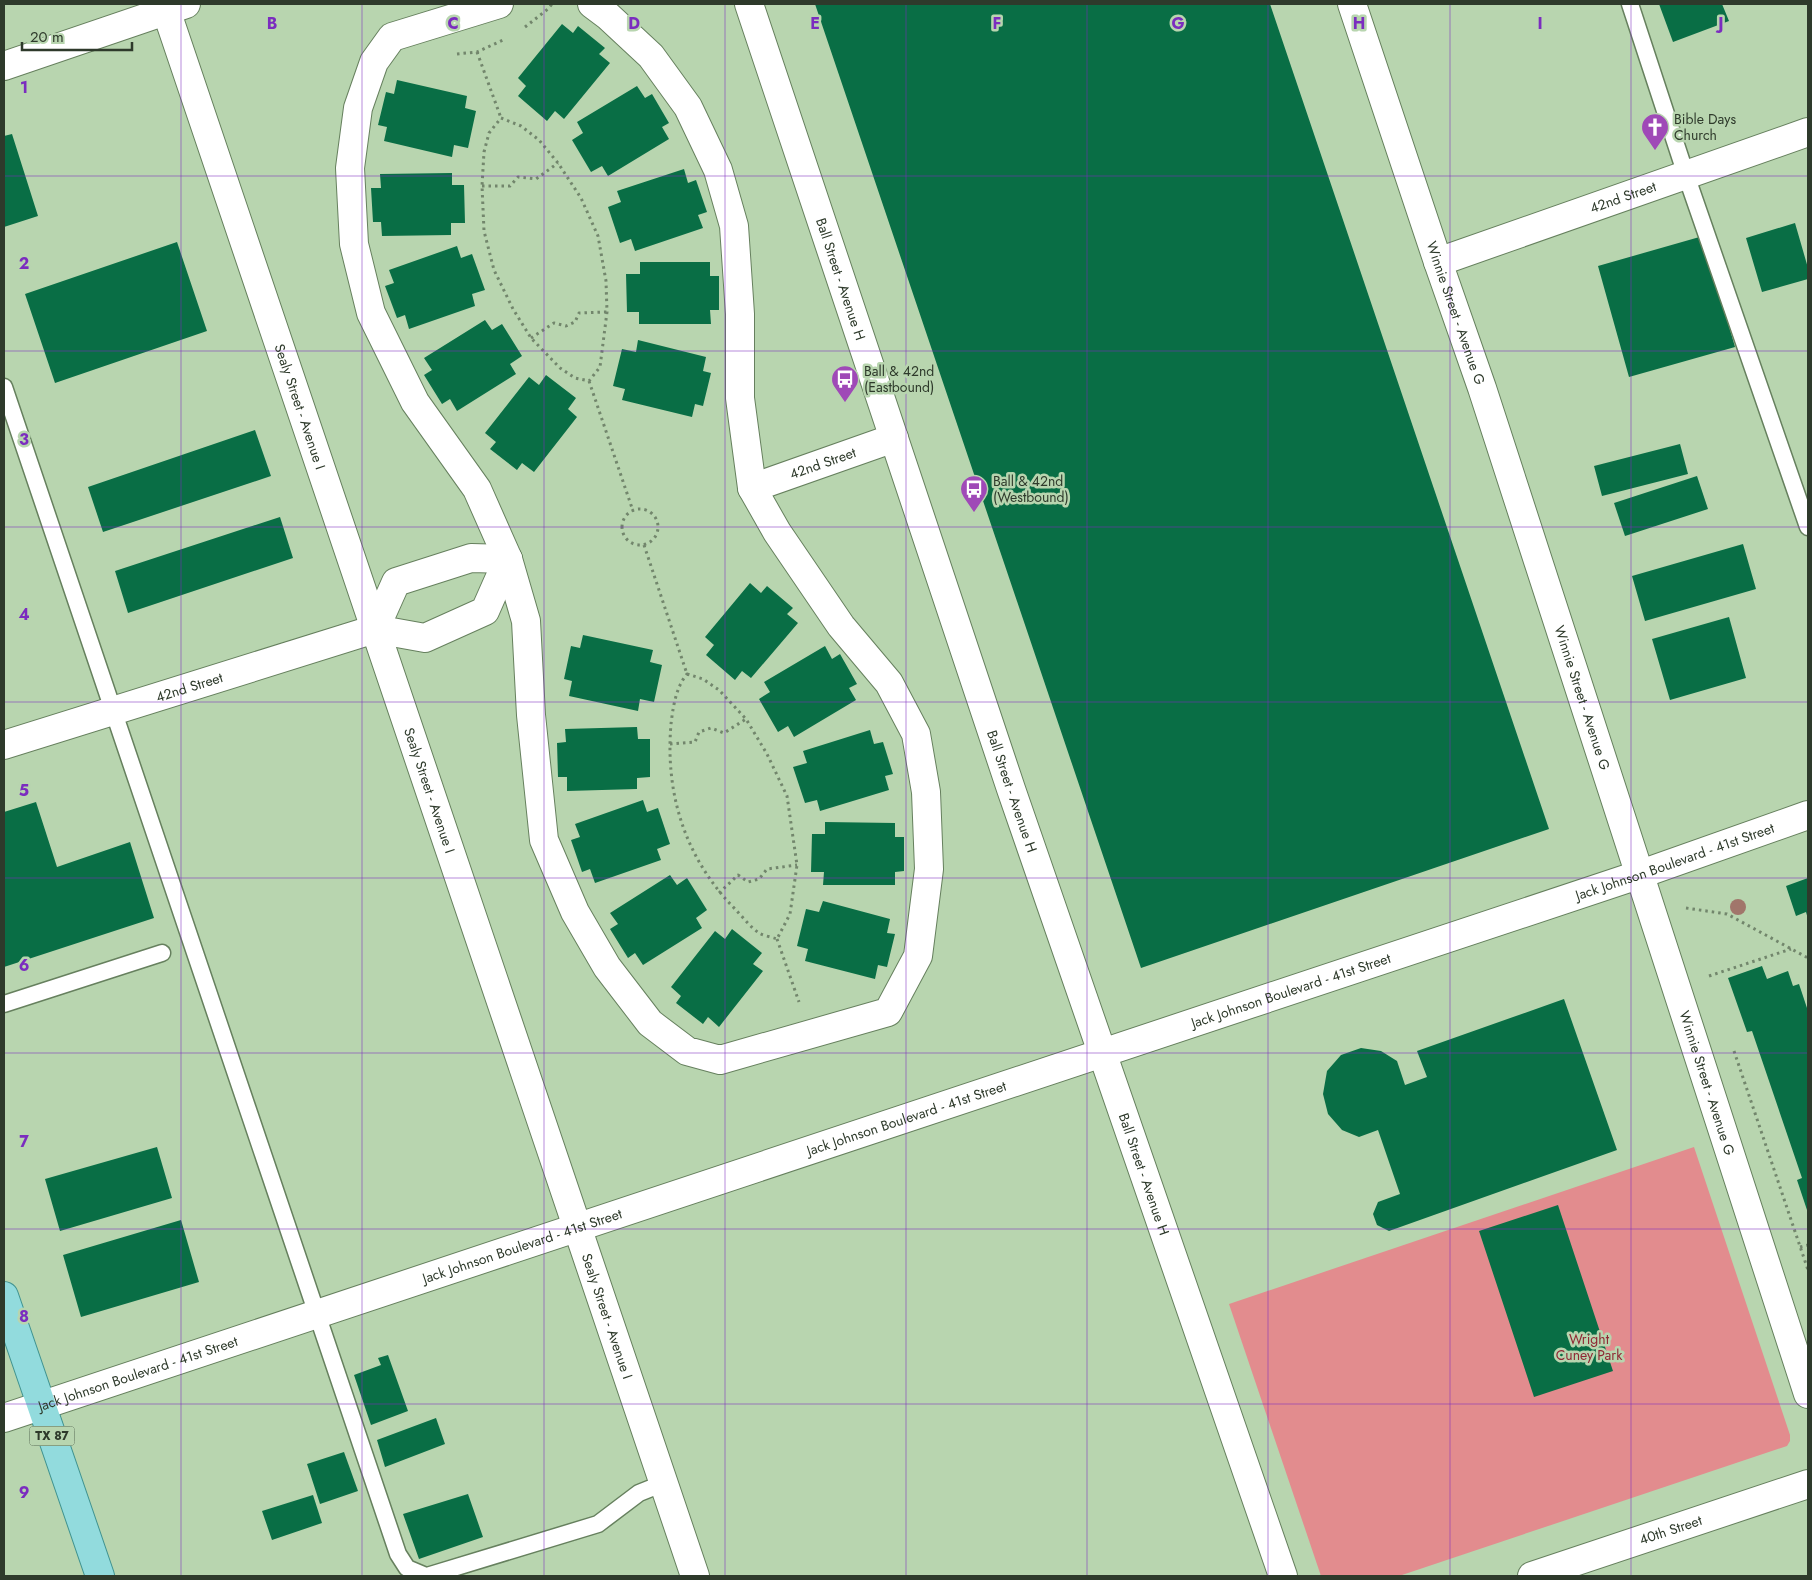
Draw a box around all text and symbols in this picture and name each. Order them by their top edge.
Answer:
text: B [267,12,277,35]
text: C [447,12,459,35]
text: D [628,12,640,35]
text: E [810,12,820,35]
text: F [993,12,1001,35]
text: G [1171,12,1185,35]
text: H [1353,12,1365,35]
text: I [1537,12,1543,35]
text: J [1715,12,1724,35]
scale bar [22,20,132,52]
text: 20 m [30,26,64,48]
text: 1 [20,76,28,99]
place label: Bible Days Church [1674,109,1736,145]
church icon: Bible Days Church [1640,112,1670,151]
street label: 42nd Street [1587,176,1659,218]
street label: Ball Street - Avenue H [811,215,871,343]
street label: Winnie Street - Avenue G [1422,239,1490,388]
text: 2 [19,252,29,275]
street label: Sealy Street - Avenue I [270,341,331,472]
place label: Ball & 42nd (Eastbound) [864,361,934,397]
bus stop icon: Ball & 42nd (Eastbound) [830,364,860,403]
text: 3 [19,428,29,451]
street label: 42nd Street [787,442,859,484]
place label: Ball & 42nd (Westbound) [993,471,1069,507]
bus stop icon: Ball & 42nd (Westbound) [959,474,989,513]
text: 4 [18,603,30,626]
street label: Winnie Street - Avenue G [1550,623,1615,773]
street label: 42nd Street [153,667,226,707]
street label: Sealy Street - Avenue I [399,725,460,856]
street label: Ball Street - Avenue H [982,727,1042,855]
text: 5 [19,779,29,802]
street label: Jack Johnson Boulevard - 41st Street [1571,818,1777,906]
street label: Jack Johnson Boulevard - 41st Street [1187,948,1394,1033]
text: 6 [19,954,29,977]
street label: Winnie Street - Avenue G [1674,1008,1740,1158]
street label: Jack Johnson Boulevard - 41st Street [802,1075,1009,1161]
street label: Ball Street - Avenue H [1114,1110,1174,1238]
text: 7 [19,1130,29,1153]
street label: Jack Johnson Boulevard - 41st Street [418,1203,625,1289]
street label: Sealy Street - Avenue I [577,1251,638,1382]
text: 8 [19,1305,29,1328]
park label: Wright Cuney Park [1556,1329,1623,1365]
street label: Jack Johnson Boulevard - 41st Street [34,1331,241,1417]
road number: TX 87 [30,1426,74,1445]
text: 9 [19,1481,29,1504]
street label: 40th Street [1637,1510,1705,1550]

